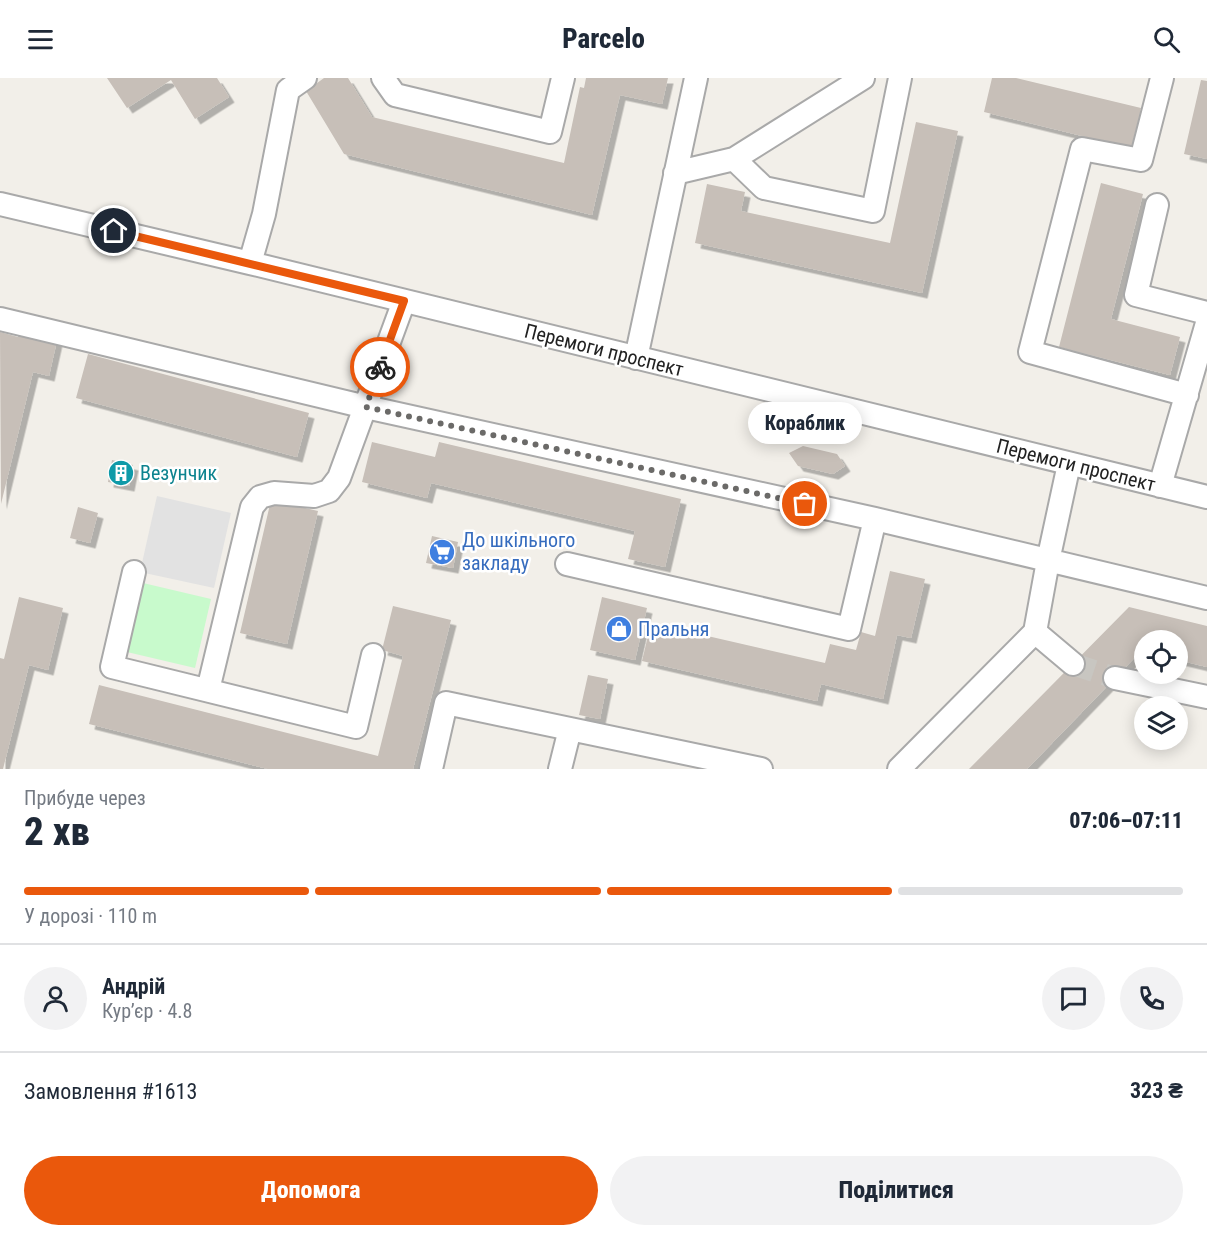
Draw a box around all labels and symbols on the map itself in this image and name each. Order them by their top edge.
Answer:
pin [88,205,139,256]
street label: Перемоги проспект [522,319,686,381]
courier [350,337,410,397]
callout: Кораблик [748,402,862,444]
street label: Перемоги проспект [994,434,1158,496]
building icon: Везунчик [106,458,136,488]
place label: Везунчик [140,461,218,485]
pin [779,478,830,529]
place label: До шкільного закладу [462,528,575,575]
supermarket icon: До шкільного закладу [427,537,457,567]
shop icon: Пральня [604,614,634,644]
place label: Пральня [638,617,709,641]

